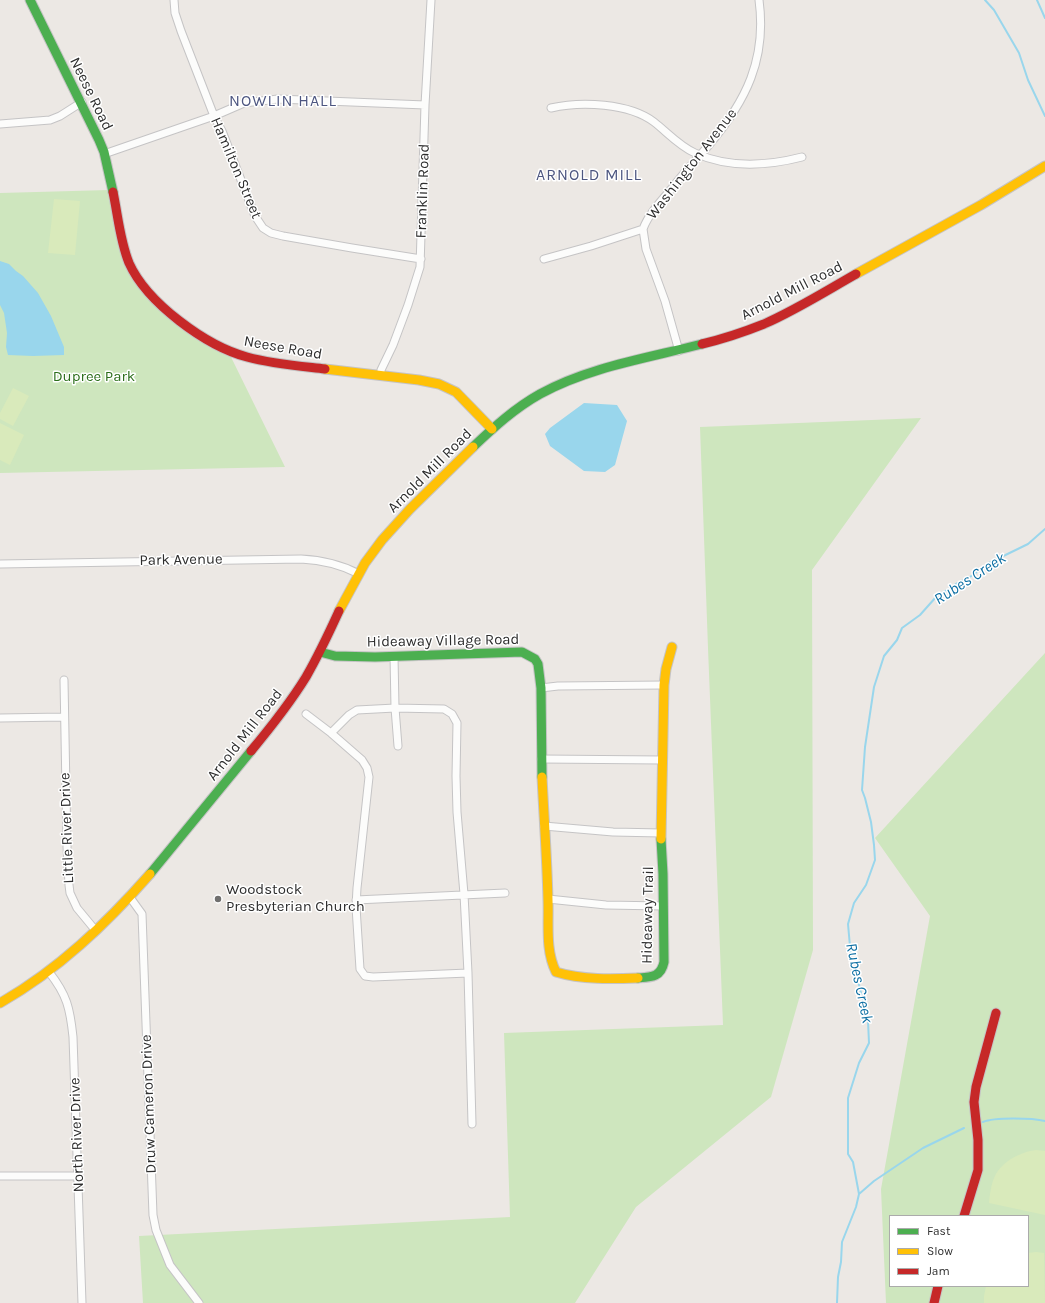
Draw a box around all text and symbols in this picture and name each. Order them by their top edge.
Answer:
street label: Neese Road [66,54,116,134]
district label: NOWLIN HALL [229,91,337,111]
street label: Washington Avenue [643,105,741,223]
street label: Hamilton Street [206,114,266,222]
street label: Franklin Road [412,143,434,239]
district label: ARNOLD MILL [536,165,642,185]
street label: Arnold Mill Road [738,258,846,324]
street label: Neese Road [242,332,324,364]
park label: Dupree Park [53,368,135,386]
street label: Arnold Mill Road [384,425,476,517]
water label: Rubes Creek [931,549,1009,609]
street label: Park Avenue [139,550,223,570]
street label: Hideaway Village Road [366,631,520,651]
street label: Arnold Mill Road [204,685,286,785]
street label: Little River Drive [56,772,78,884]
street label: Hideaway Trail [638,866,658,964]
place label: Woodstock Presbyterian Church [226,881,365,916]
marker: Woodstock Presbyterian Church [213,894,223,904]
water label: Rubes Creek [841,941,877,1025]
street label: Druw Cameron Drive [138,1034,160,1174]
street label: North River Drive [66,1077,88,1193]
legend [889,1215,1029,1287]
text: Fast [927,1224,950,1238]
text: Slow [927,1244,953,1258]
text: Jam [927,1264,950,1278]

